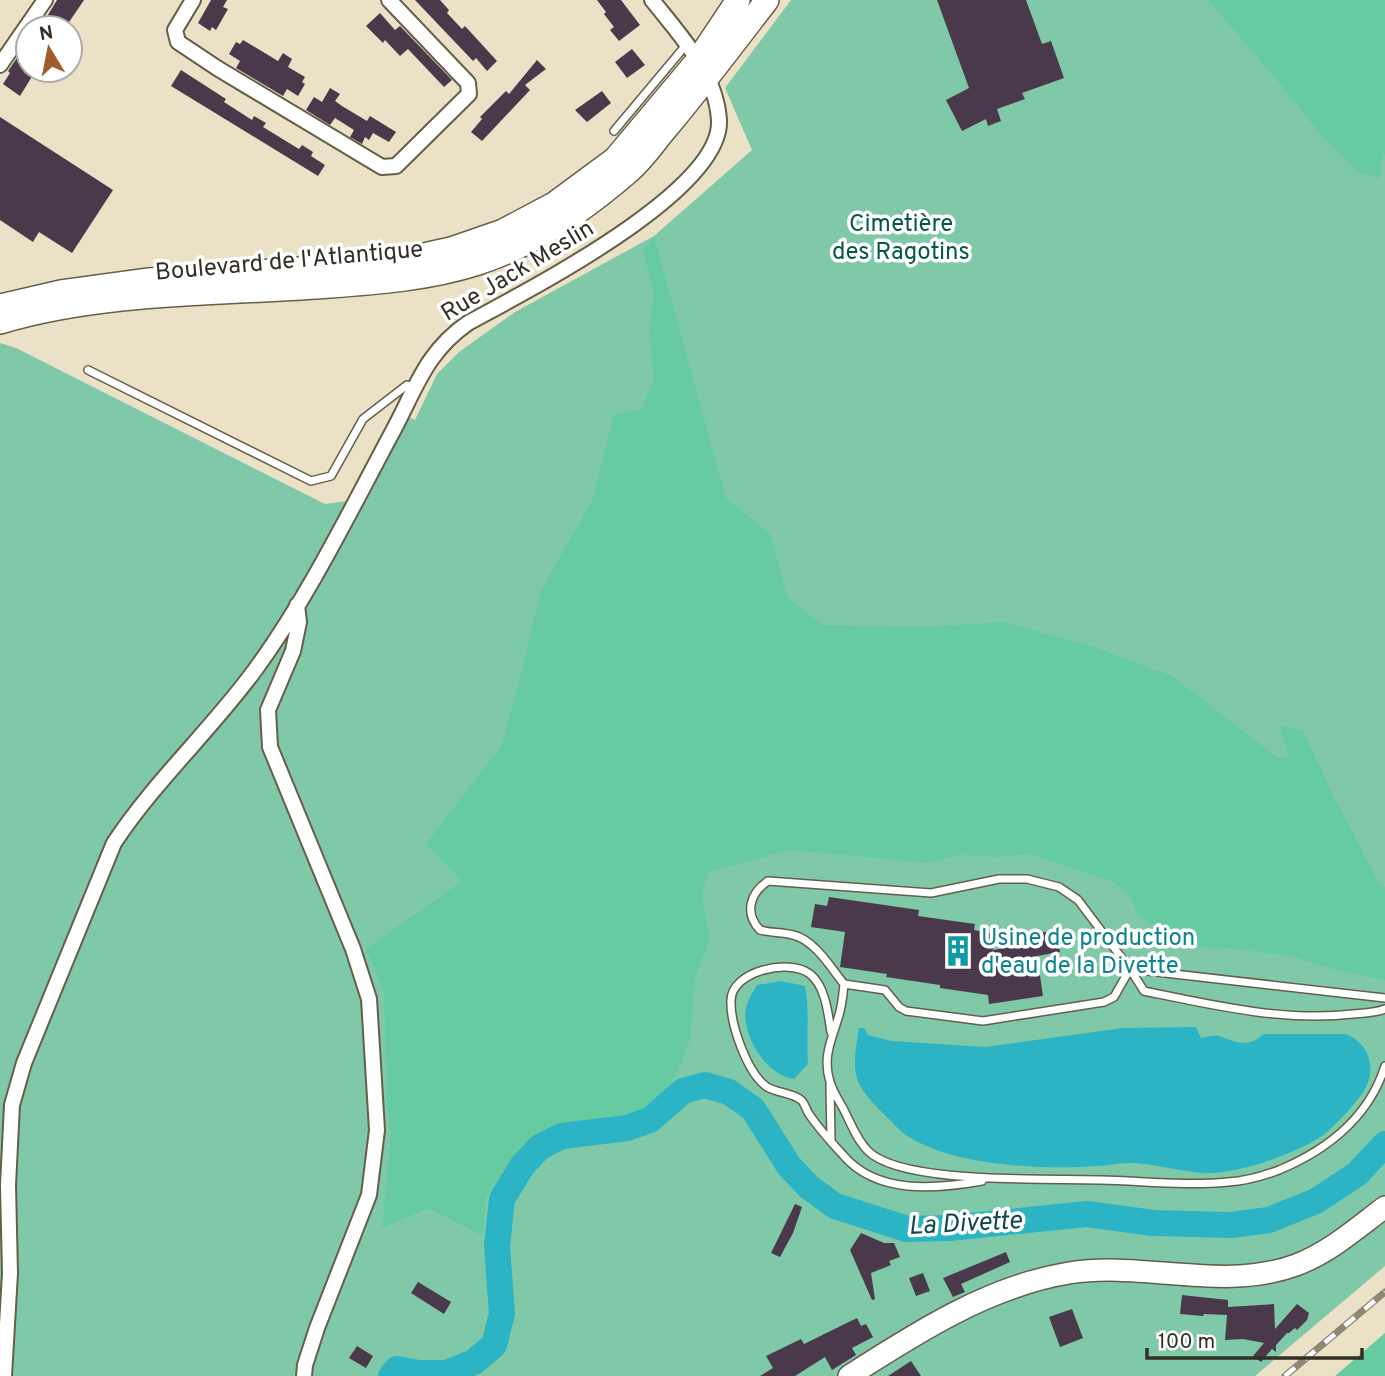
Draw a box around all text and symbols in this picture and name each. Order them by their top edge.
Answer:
north arrow [14,14,84,84]
text: N [38,21,55,47]
park label: Cimetière des Ragotins [832,210,970,268]
street label: Rue Jack Meslin [436,214,600,329]
street label: Boulevard de l'Atlantique [154,235,425,289]
place label: Usine de production d'eau de la Divette [981,924,1195,982]
building icon: Usine de production d'eau de la Divette [941,934,975,968]
water label: La Divette [908,1205,1023,1244]
scale bar [1147,1316,1362,1360]
text: 100 m [1158,1329,1215,1356]

